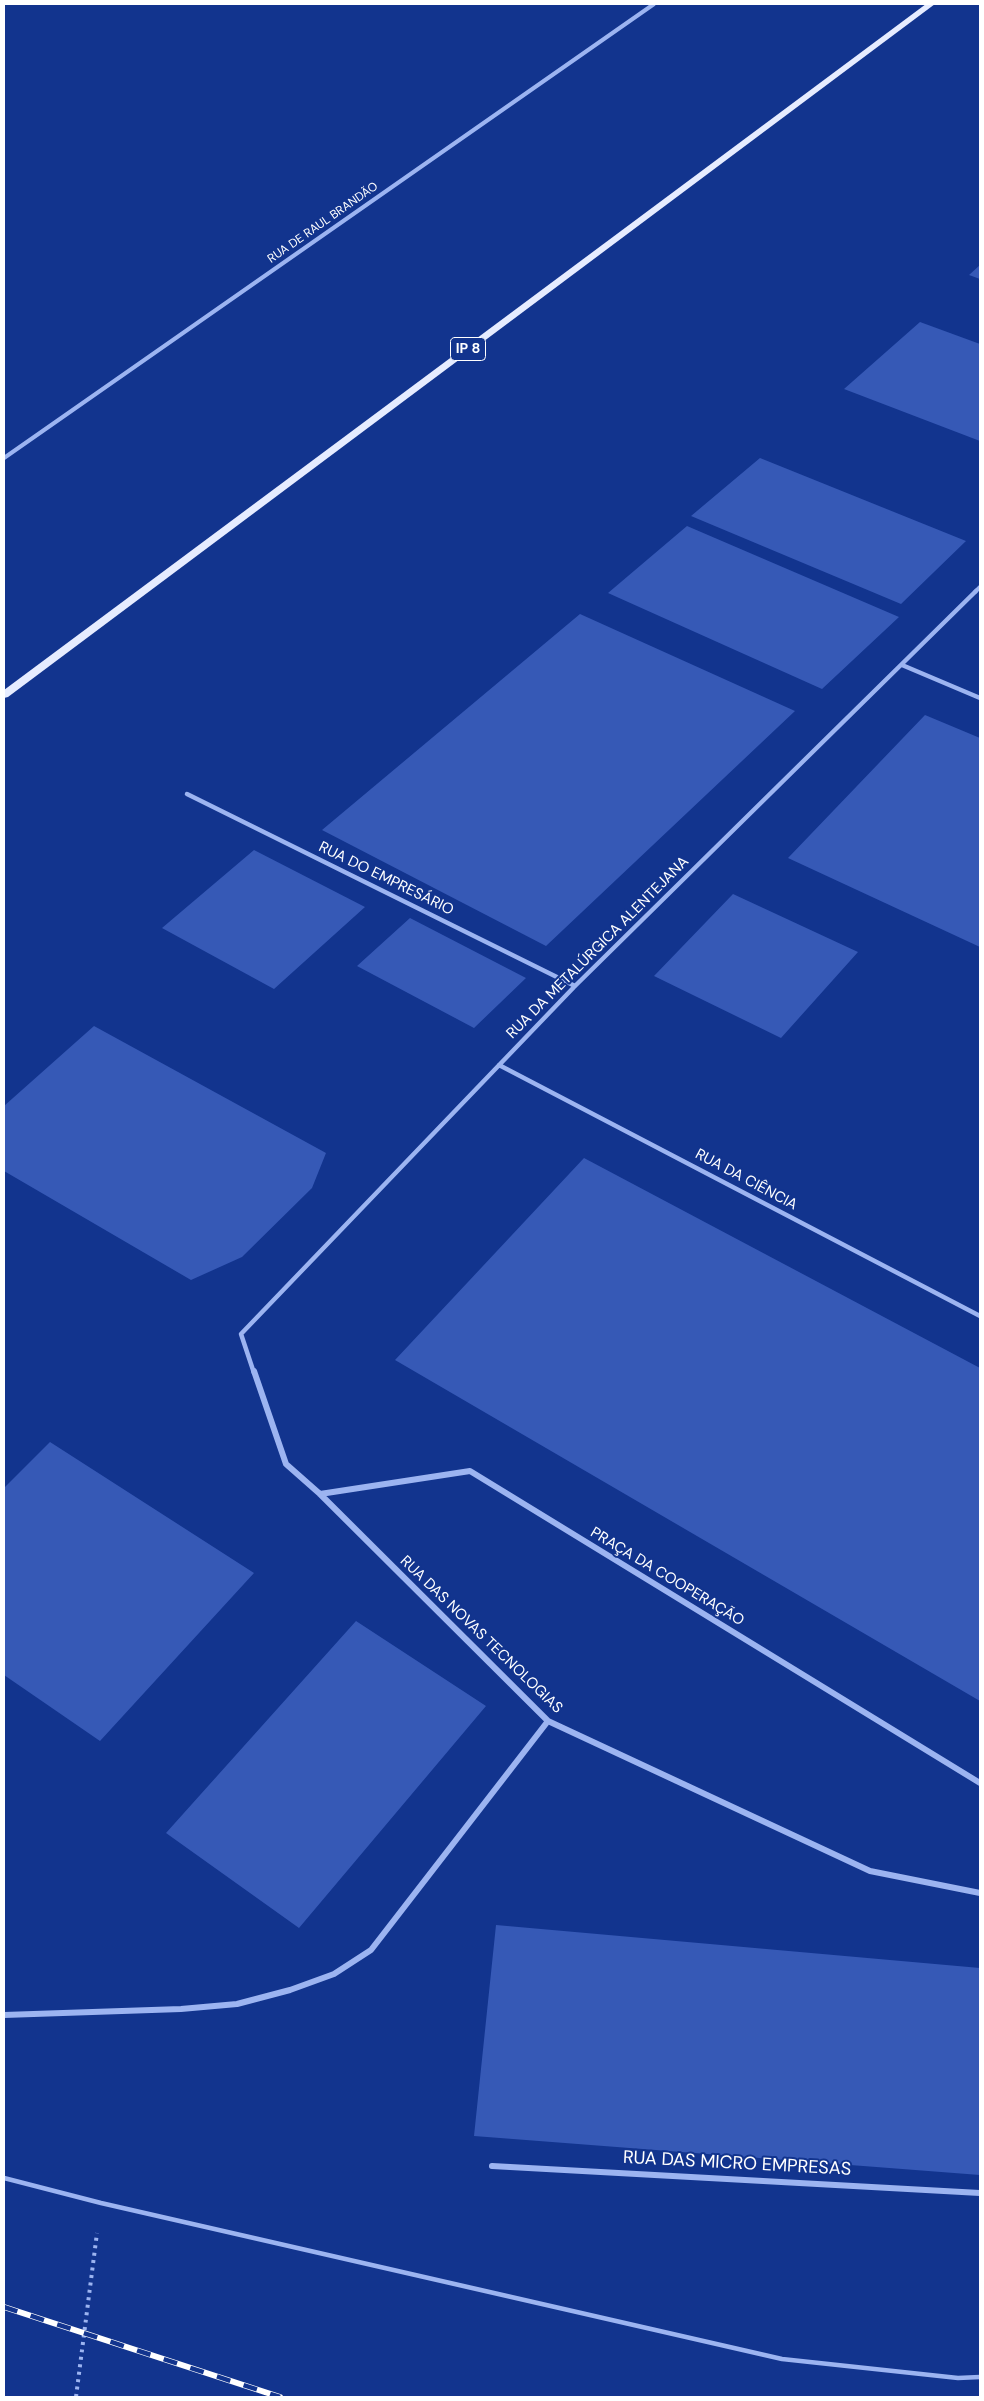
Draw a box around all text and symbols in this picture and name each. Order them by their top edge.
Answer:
street label: RUA DE RAUL BRANDÃO [265,179,381,267]
road number: IP 8 [450,338,486,360]
street label: RUA DO EMPRESÁRIO [316,838,456,920]
street label: RUA DA METALÚRGICA ALENTEJANA [503,853,693,1043]
street label: RUA DA CIÊNCIA [692,1146,800,1214]
street label: PRAÇA DA COOPERAÇÃO [587,1524,747,1630]
street label: RUA DAS NOVAS TECNOLOGIAS [396,1552,566,1718]
street label: RUA DAS MICRO EMPRESAS [622,2147,852,2181]

